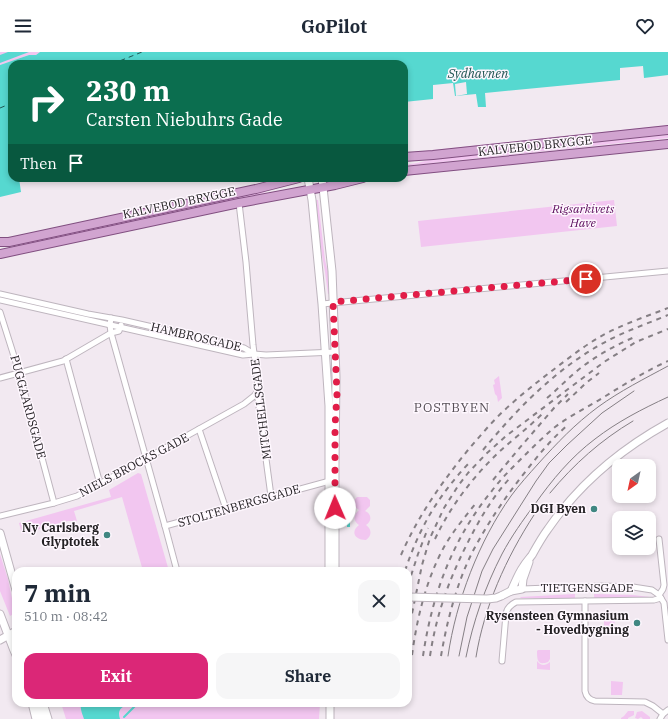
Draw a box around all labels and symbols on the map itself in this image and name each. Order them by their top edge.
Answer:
water label: Sydhavnen [447,65,509,82]
street label: KALVEBOD BRYGGE [477,132,593,159]
street label: KALVEBOD BRYGGE [121,183,237,222]
park label: Rigsarkivets Have [551,201,615,230]
pin [569,262,603,296]
street label: HAMBROSGADE [149,319,243,354]
street label: PUGGAARDSGADE [7,353,50,460]
street label: MITCHELLSGADE [247,358,274,460]
district label: POSTBYEN [414,399,490,416]
street label: NIELS BROCKS GADE [76,429,191,500]
north arrow [612,459,656,503]
street label: STOLTENBERGSGADE [176,481,302,530]
position arrow [314,487,356,529]
place label: DGI Byen [531,501,586,516]
marker: DGI Byen [589,504,599,514]
place label: Ny Carlsberg Glyptotek [22,520,100,549]
marker: Ny Carlsberg Glyptotek [102,530,112,540]
street label: TIETGENSGADE [540,580,634,595]
place label: Rysensteen Gymnasium - Hovedbygning [486,608,629,637]
marker: Rysensteen Gymnasium - Hovedbygning [632,618,642,628]

